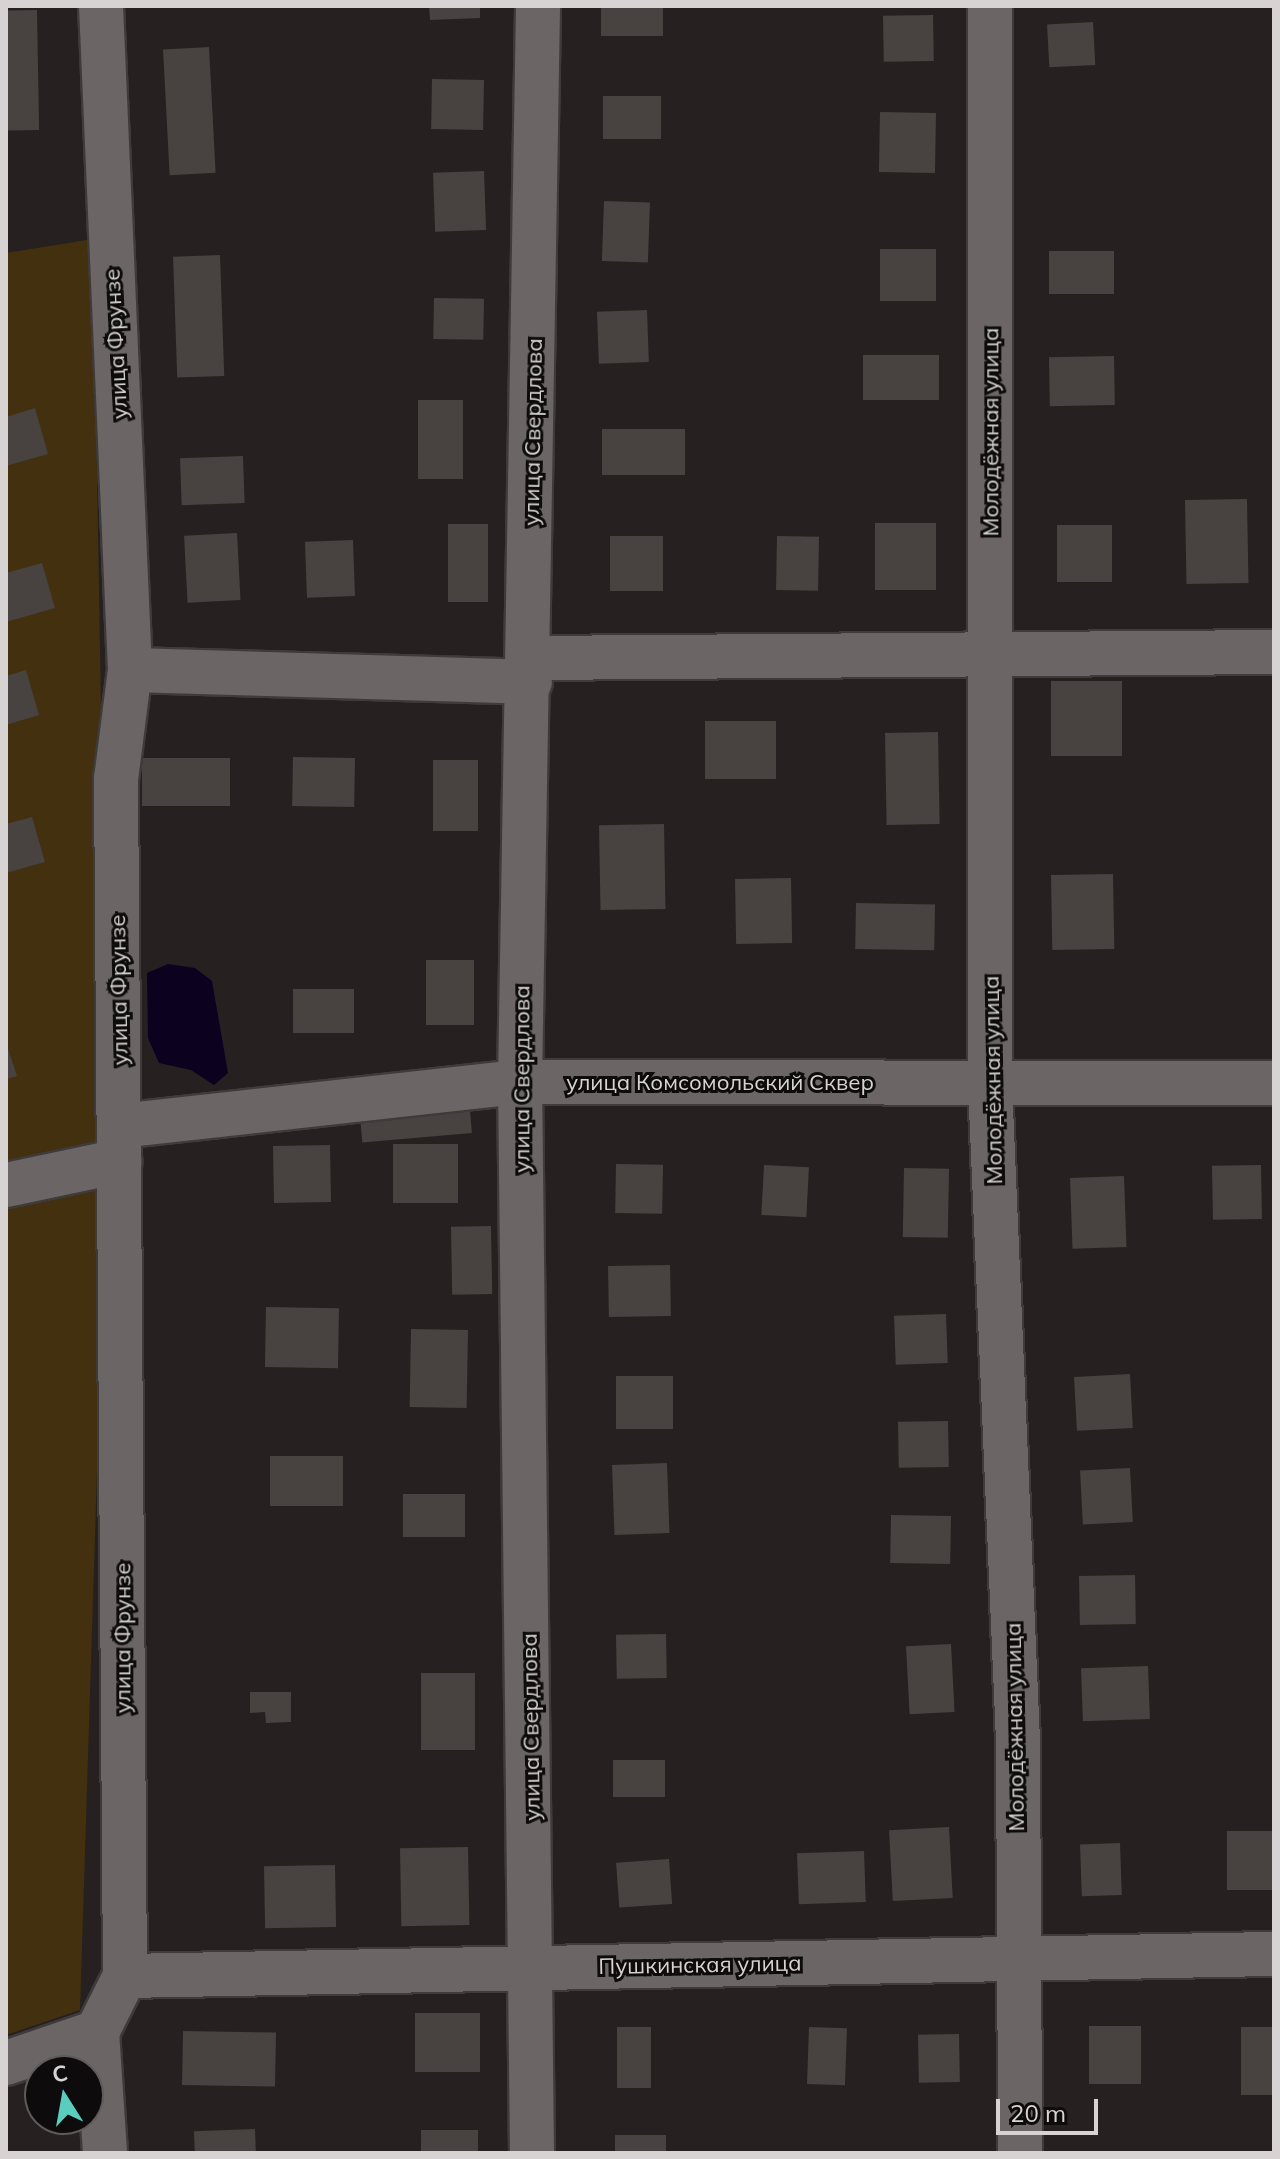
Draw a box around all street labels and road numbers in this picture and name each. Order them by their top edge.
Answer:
street label: улица Фрунзе [99,268,133,420]
street label: Молодёжная улица [978,328,1004,536]
street label: улица Свердлова [518,338,548,526]
street label: улица Фрунзе [104,914,134,1066]
street label: Молодёжная улица [978,975,1008,1185]
street label: улица Свердлова [509,985,535,1173]
street label: улица Комсомольский Сквер [566,1070,874,1096]
street label: улица Фрунзе [110,1563,136,1713]
street label: Молодёжная улица [1000,1622,1030,1832]
street label: улица Свердлова [516,1633,546,1821]
street label: Пушкинская улица [598,1950,802,1980]

